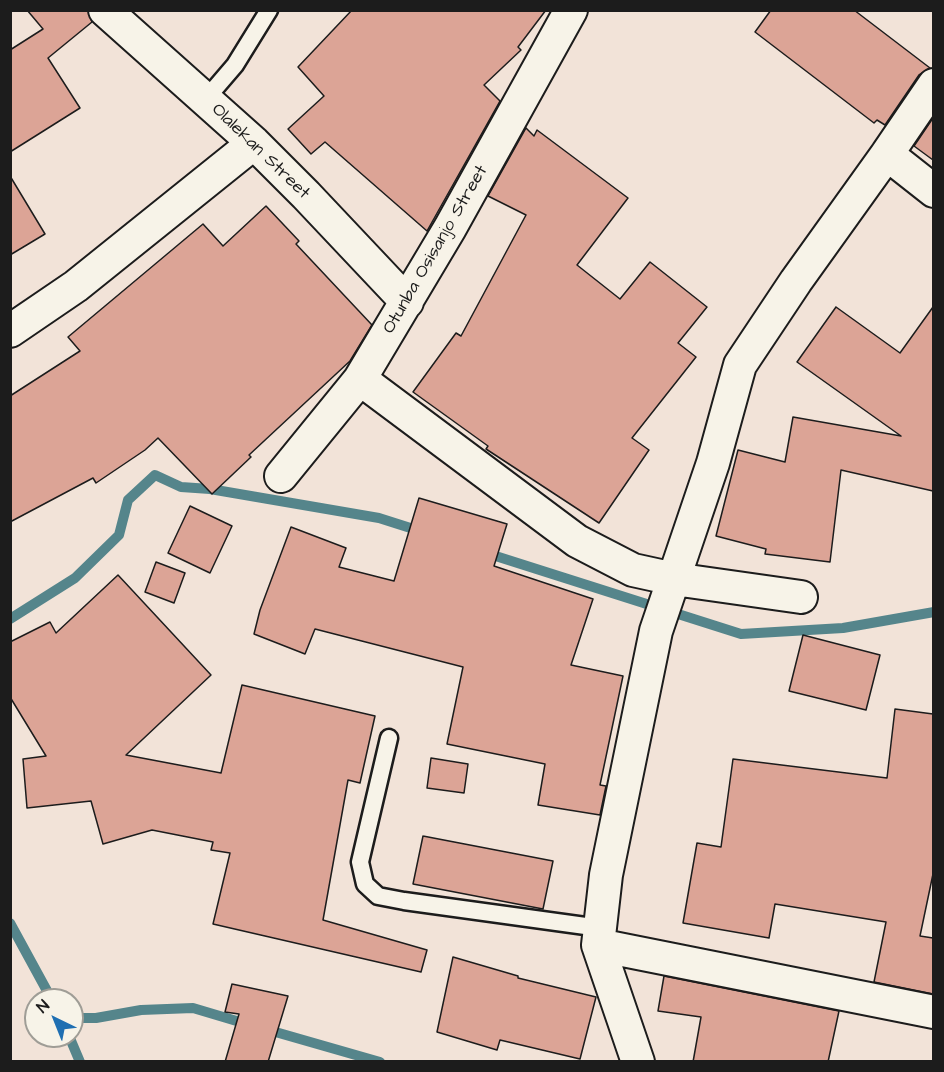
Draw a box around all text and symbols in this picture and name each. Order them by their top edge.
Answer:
street label: Olalekan Street [206,100,314,204]
street label: Otunba Osisanjo Street [379,162,493,338]
north arrow [24,988,84,1048]
text: N [32,995,54,1018]

